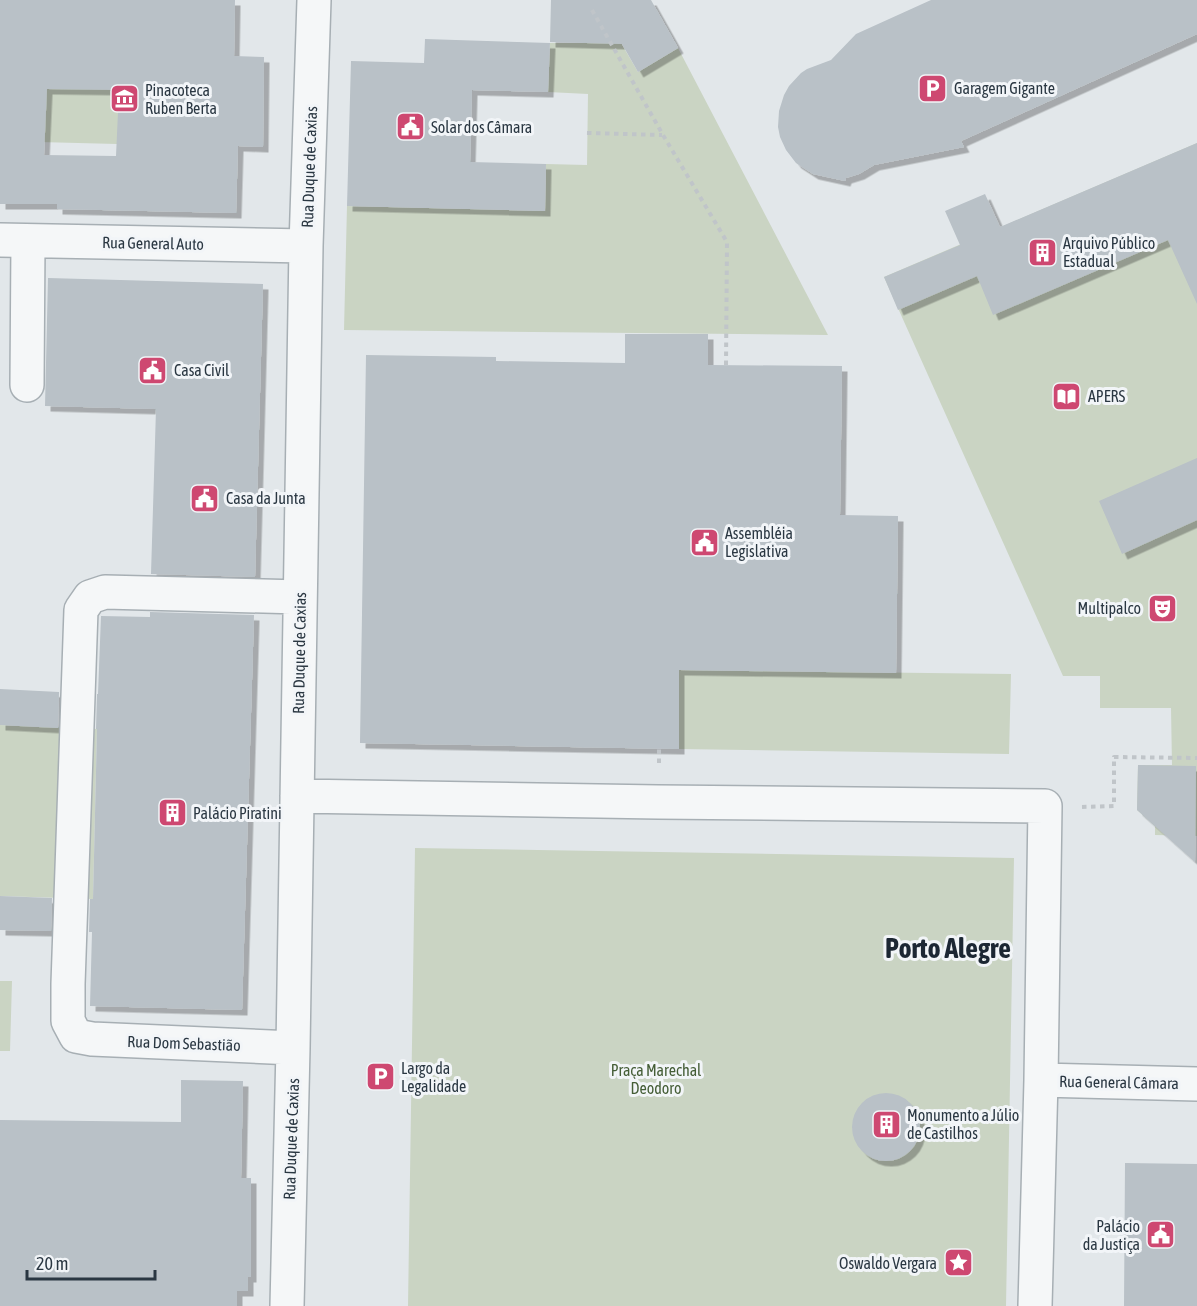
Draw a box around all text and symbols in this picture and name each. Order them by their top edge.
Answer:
parking icon: Garagem Gigante [917,72,949,104]
place label: Garagem Gigante [954,79,1055,98]
place label: Pinacoteca Ruben Berta [145,81,217,117]
museum icon: Pinacoteca Ruben Berta [108,83,140,115]
street label: Rua Duque de Caxias [298,106,321,228]
public building icon: Solar dos Câmara [394,111,426,143]
place label: Solar dos Câmara [431,118,532,136]
street label: Rua General Auto [102,233,204,253]
place label: Arquivo Público Estadual [1063,234,1155,270]
building icon: Arquivo Público Estadual [1026,236,1058,268]
public building icon: Casa Civil [137,354,169,386]
place label: Casa Civil [174,361,230,379]
library icon: APERS [1051,380,1083,412]
place label: APERS [1088,387,1125,405]
public building icon: Casa da Junta [189,482,221,514]
place label: Casa da Junta [226,489,306,507]
place label: Assembléia Legislativa [725,524,793,561]
public building icon: Assembléia Legislativa [688,526,720,558]
street label: Rua Duque de Caxias [289,592,310,714]
theatre icon: Multipalco [1146,592,1178,624]
place label: Multipalco [1077,599,1141,618]
building icon: Palácio Piratini [156,797,188,829]
place label: Palácio Piratini [193,804,282,822]
district label: Porto Alegre [885,932,1011,964]
street label: Rua Dom Sebastião [127,1032,241,1054]
place label: Largo da Legalidade [401,1059,466,1096]
parking icon: Largo da Legalidade [364,1061,396,1093]
park label: Praça Marechal Deodoro [611,1061,702,1097]
street label: Rua General Câmara [1059,1072,1179,1092]
street label: Rua Duque de Caxias [280,1078,303,1200]
place label: Monumento a Júlio de Castilhos [907,1106,1019,1142]
building icon: Monumento a Júlio de Castilhos [870,1108,902,1140]
place label: Palácio da Justiça [1083,1217,1140,1254]
public building icon: Palácio da Justiça [1145,1219,1177,1251]
scale bar [27,1243,154,1281]
place icon: Oswaldo Vergara [942,1247,974,1279]
text: 20 m [36,1253,68,1274]
place label: Oswaldo Vergara [839,1254,937,1273]

